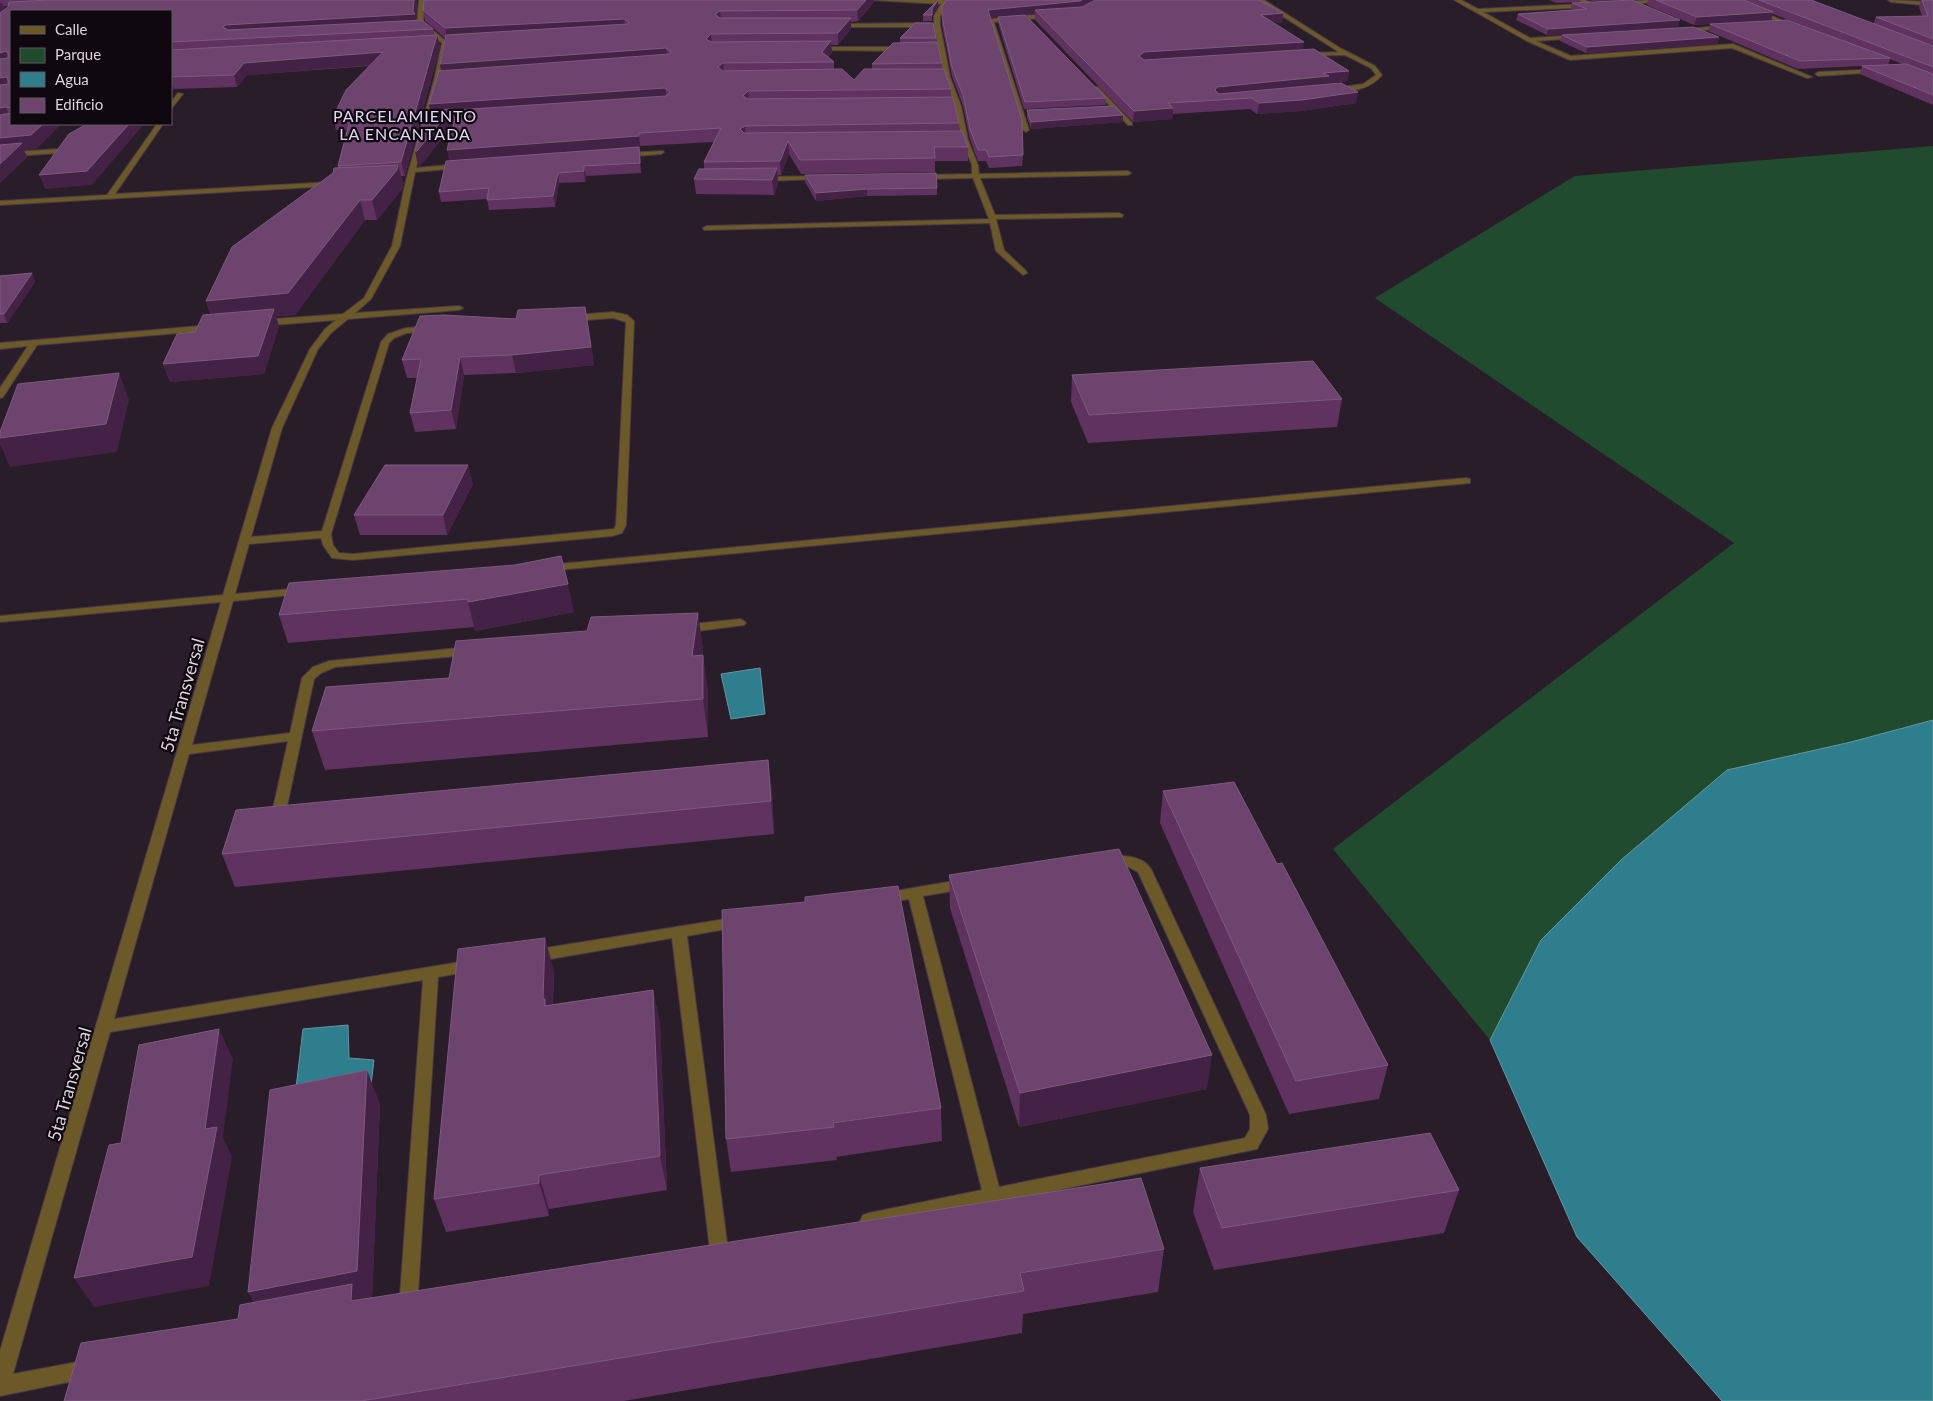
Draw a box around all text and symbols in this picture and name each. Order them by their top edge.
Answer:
legend [10,10,172,125]
text: Calle [55,20,88,38]
text: Parque [55,45,101,63]
text: Agua [55,70,89,88]
text: Edificio [55,95,103,113]
district label: PARCELAMIENTO LA ENCANTADA [333,106,477,143]
street label: 5ta Transversal [155,635,209,755]
street label: 5ta Transversal [42,1024,96,1144]

